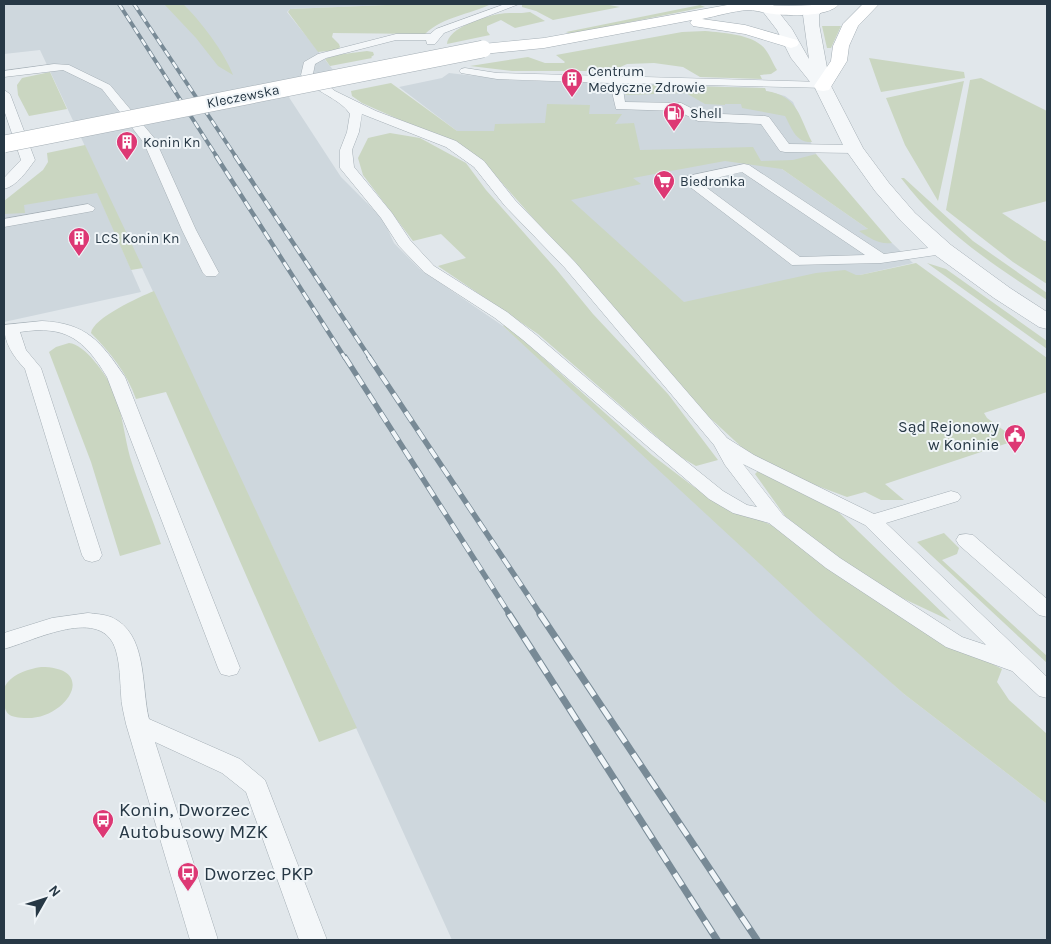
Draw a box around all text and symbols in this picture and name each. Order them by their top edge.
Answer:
place label: Centrum Medyczne Zdrowie [588,63,705,96]
building icon: Centrum Medyczne Zdrowie [560,67,584,98]
street label: Kleczewska [205,81,281,112]
fuel station icon: Shell [662,101,686,132]
place label: Shell [690,105,722,122]
building icon: Konin Kn [115,130,139,161]
place label: Konin Kn [143,134,201,151]
supermarket icon: Biedronka [652,169,676,200]
place label: Biedronka [680,173,745,190]
building icon: LCS Konin Kn [67,226,91,257]
place label: LCS Konin Kn [95,230,179,247]
place label: Sąd Rejonowy w Koninie [898,417,1000,454]
public building icon: Sąd Rejonowy w Koninie [1003,423,1027,454]
place label: Konin, Dworzec Autobusowy MZK [119,799,269,843]
bus stop icon: Konin, Dworzec Autobusowy MZK [91,808,115,839]
bus stop icon: Dworzec PKP [176,861,200,892]
place label: Dworzec PKP [204,863,313,885]
north arrow [20,874,70,924]
text: N [45,882,64,900]

